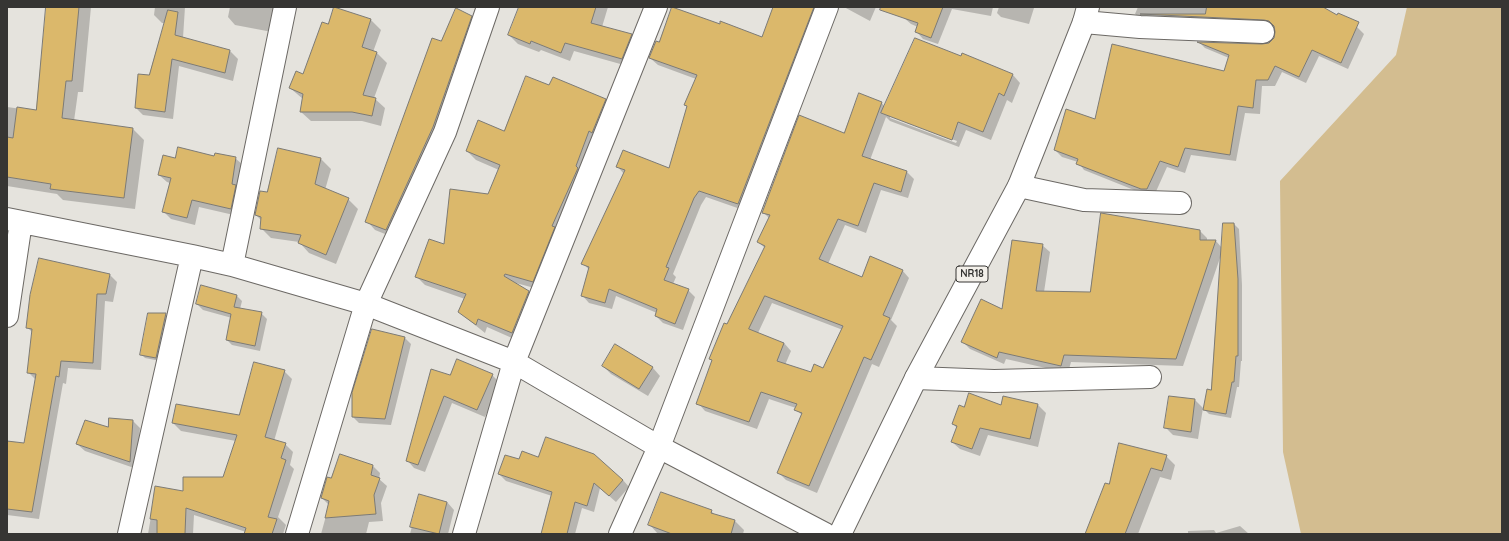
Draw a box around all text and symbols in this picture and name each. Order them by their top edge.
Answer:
road number: NR18 [956,266,988,282]

